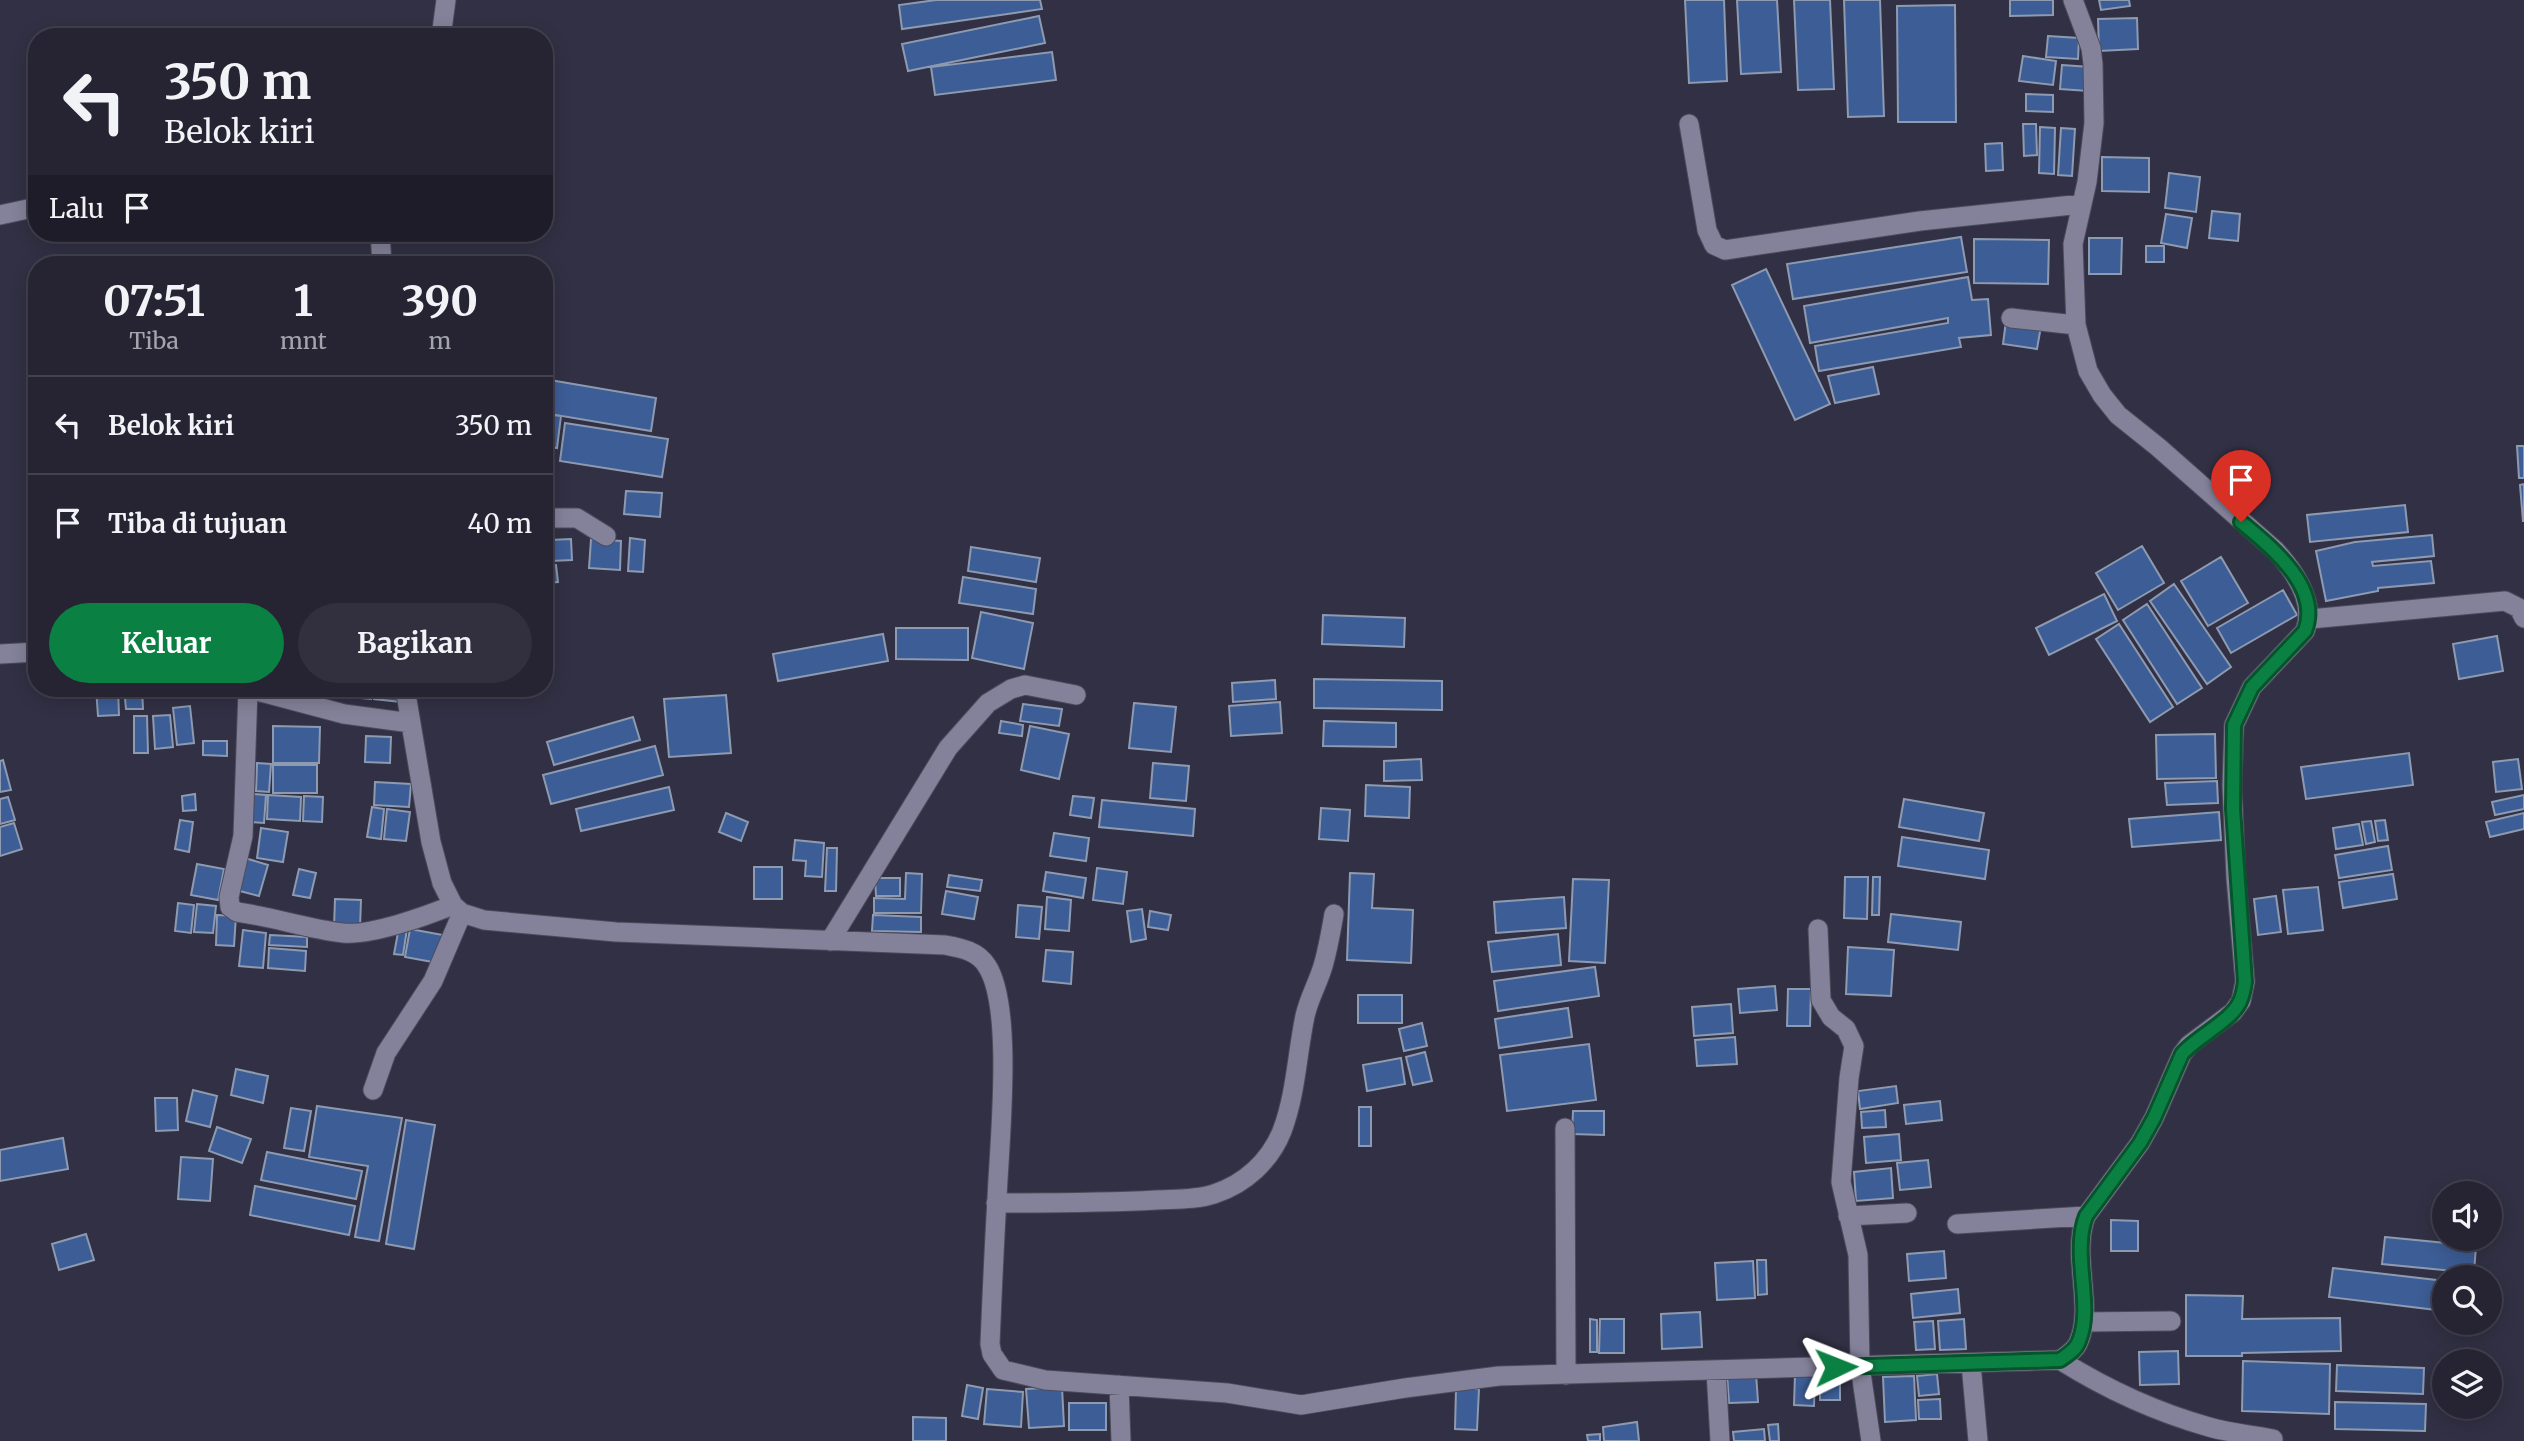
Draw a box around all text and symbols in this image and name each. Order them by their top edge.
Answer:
text: 350 m [164,51,311,112]
icon: left [49,56,140,147]
text: Belok kiri [164,112,315,152]
icon: arrive [118,189,156,227]
text: Lalu [49,192,104,225]
text: 07:51 [103,275,205,327]
text: 1 [294,275,313,327]
text: 390 [402,275,478,327]
text: Tiba [129,326,179,355]
text: mnt [280,326,327,355]
text: m [428,326,451,355]
icon: left [49,406,87,444]
text: Belok kiri [108,409,234,442]
text: 350 m [455,409,532,442]
pin [2211,450,2271,522]
icon: arrive [2222,461,2260,499]
icon: arrive [49,504,87,542]
text: Tiba di tujuan [108,507,287,540]
text: 40 m [468,507,532,540]
button: Keluar [49,603,284,683]
button: Bagikan [298,603,532,683]
map controls [2432,1181,2502,1419]
button: sound [2432,1181,2502,1251]
button: search [2432,1265,2502,1335]
position arrow [1799,1330,1873,1404]
button: layers [2432,1349,2502,1419]

